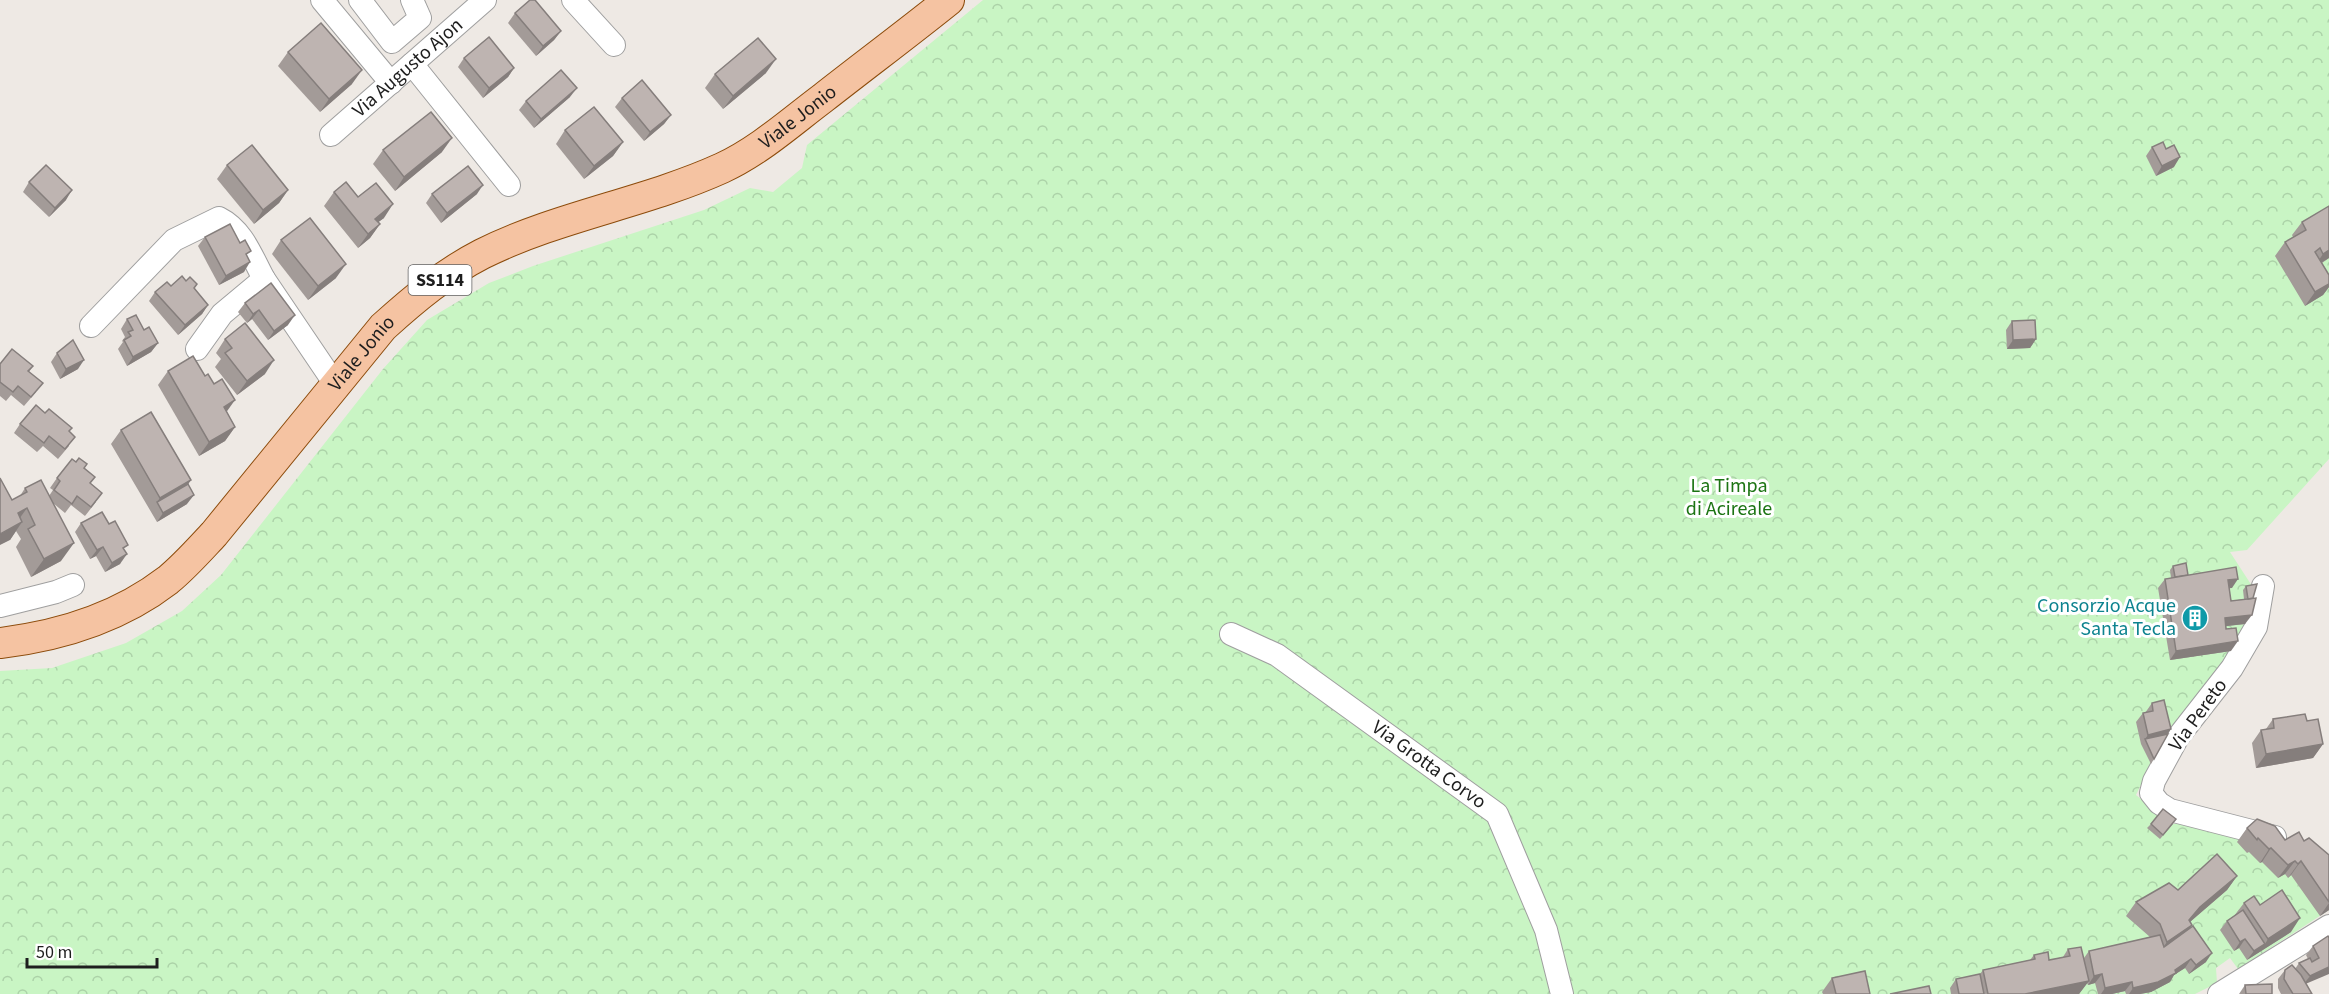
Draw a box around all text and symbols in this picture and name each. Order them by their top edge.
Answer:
street label: Via Augusto Ajon [346,11,469,124]
street label: Viale Jonio [753,78,843,156]
road number: SS114 [408,265,472,295]
street label: Viale Jonio [322,309,401,398]
park label: La Timpa di Acireale [1686,472,1772,523]
place label: Consorzio Acque Santa Tecla [2037,592,2176,643]
building icon: Consorzio Acque Santa Tecla [2180,603,2210,633]
street label: Via Pereto [2162,673,2234,757]
street label: Via Grotta Corvo [1366,714,1492,816]
scale bar [27,931,158,969]
text: 50 m [36,940,72,965]

